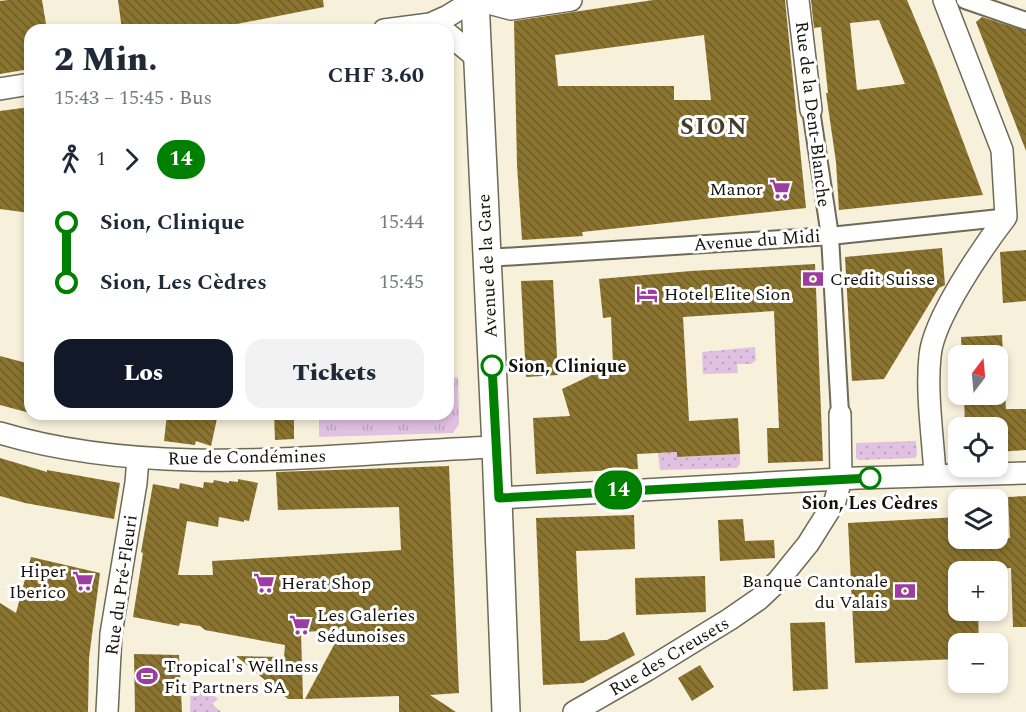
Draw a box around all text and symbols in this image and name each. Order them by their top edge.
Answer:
street label: Rue de la Dent-Blanche [788,20,837,209]
text: 2 Min. [54,35,158,85]
text: CHF 3.60 [328,59,424,92]
text: 15:43 – 15:45 · Bus [54,83,212,113]
district label: SION [680,109,748,145]
icon: walk [54,143,87,176]
icon: forward [115,143,148,176]
text: 14 [169,143,193,175]
text: 1 [96,144,106,174]
place label: Manor [710,176,763,203]
supermarket icon: Manor [768,177,792,201]
street label: Avenue de la Gare [470,193,505,339]
text: Sion, Clinique [100,206,245,239]
text: 15:44 [379,207,424,237]
street label: Avenue du Midi [693,223,821,258]
text: Sion, Les Cèdres [100,266,267,299]
place label: Credit Suisse [830,266,935,293]
text: 15:45 [379,267,424,297]
bank icon: Credit Suisse [801,267,825,291]
place label: Hotel Elite Sion [664,281,791,308]
hotel icon: Hotel Elite Sion [635,282,659,306]
button: Los [54,339,233,408]
button: Tickets [245,339,424,408]
north arrow [948,345,1008,405]
map controls [948,345,1008,693]
place label: Sion, Clinique [508,353,626,380]
marker: Sion, Clinique [481,355,503,377]
button: locate [948,417,1008,477]
street label: Rue de Condémines [168,443,326,472]
marker: Sion, Les Cèdres [859,467,881,489]
line badge: 14 [591,470,645,510]
text: 14 [606,474,630,506]
button: layers [948,489,1008,549]
place label: Sion, Les Cèdres [802,490,938,517]
street label: Rue du Pré-Fleuri [98,513,145,657]
place label: Hiper Iberico [9,558,66,606]
button: + [948,561,1008,621]
place label: Banque Cantonale du Valais [742,568,888,616]
supermarket icon: Hiper Iberico [71,569,95,593]
place label: Herat Shop [281,570,371,597]
supermarket icon: Herat Shop [252,571,276,595]
bank icon: Banque Cantonale du Valais [893,579,917,603]
place label: Les Galeries Sédunoises [317,602,415,650]
street label: Rue des Creusets [604,610,734,703]
supermarket icon: Les Galeries Sédunoises [288,613,312,637]
button: − [948,633,1008,693]
place label: Tropical's Wellness Fit Partners SA [164,653,319,701]
sports icon: Tropical's Wellness Fit Partners SA [135,664,159,688]

